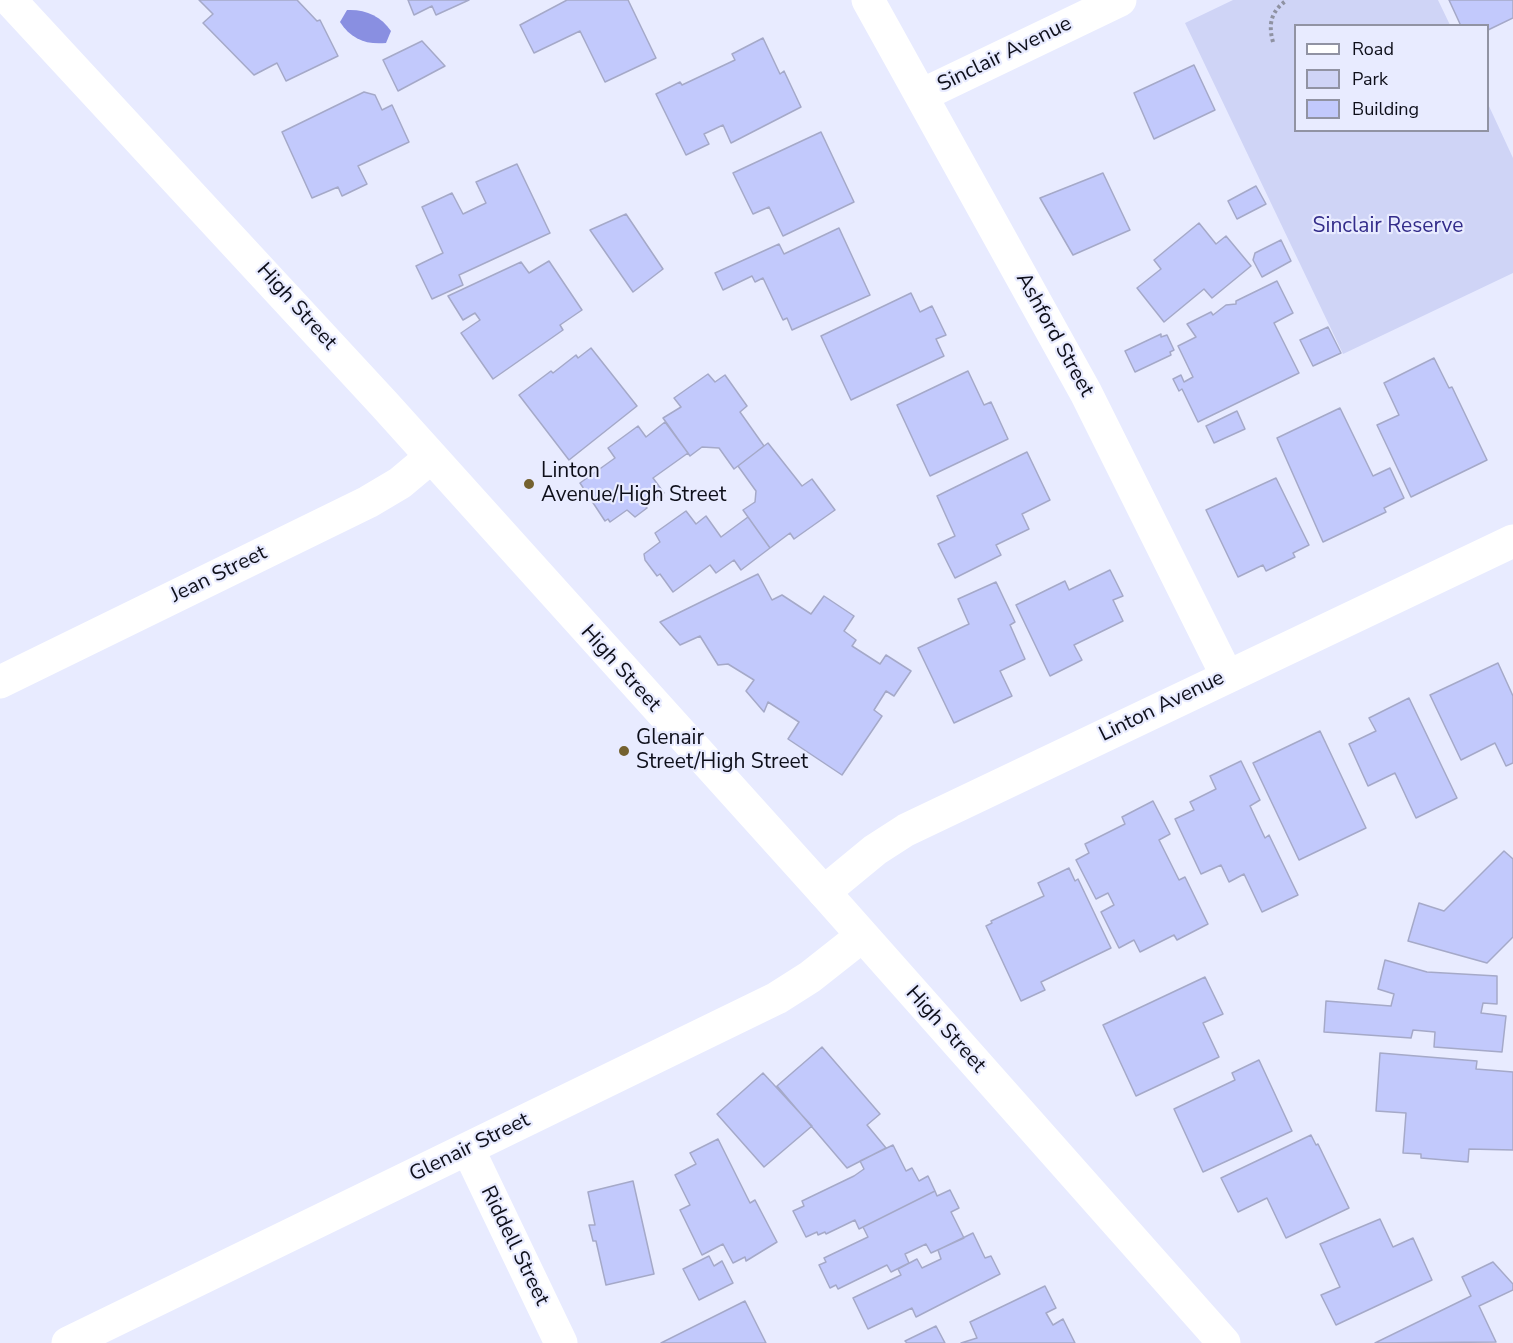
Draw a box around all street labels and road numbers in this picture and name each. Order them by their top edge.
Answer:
street label: Sinclair Avenue [934,12,1076,98]
street label: High Street [251,259,341,355]
street label: Ashford Street [1010,269,1098,401]
street label: Jean Street [167,541,271,609]
street label: High Street [575,621,665,717]
street label: Linton Avenue [1095,666,1229,748]
street label: High Street [900,982,990,1078]
street label: Glenair Street [406,1108,534,1188]
street label: Riddell Street [474,1182,554,1310]

